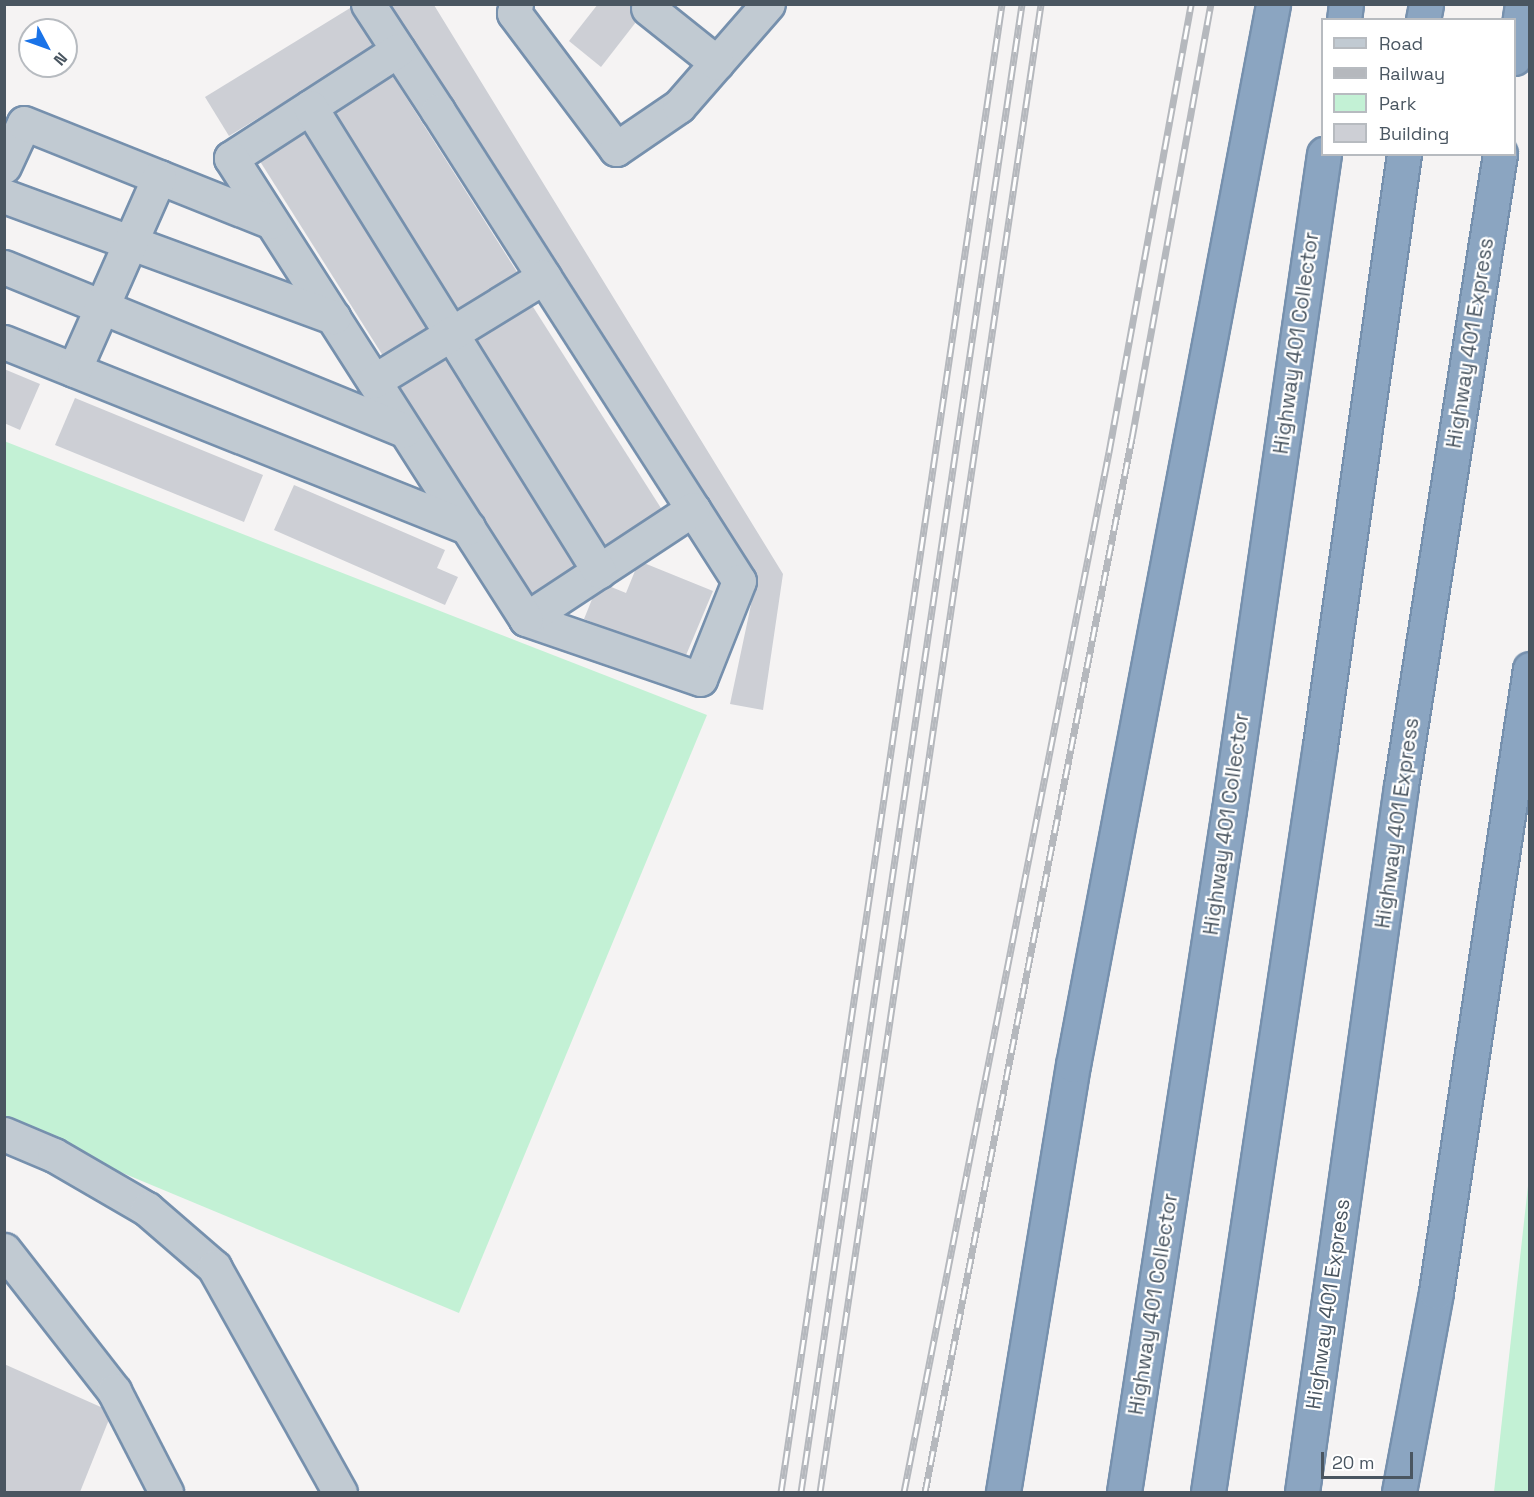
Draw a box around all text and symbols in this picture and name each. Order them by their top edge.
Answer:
north arrow [18,18,78,78]
legend [1321,18,1516,156]
text: Road [1379,32,1423,55]
text: N [49,48,72,70]
text: Railway [1379,62,1445,85]
text: Park [1379,92,1416,115]
text: Building [1379,122,1449,145]
street label: Highway 401 Collector [1268,230,1324,456]
street label: Highway 401 Express [1441,236,1499,450]
street label: Highway 401 Collector [1198,711,1254,937]
street label: Highway 401 Express [1370,716,1424,930]
street label: Highway 401 Collector [1123,1191,1183,1417]
street label: Highway 401 Express [1301,1197,1355,1411]
scale bar [1324,1440,1416,1478]
text: 20 m [1332,1451,1375,1474]

